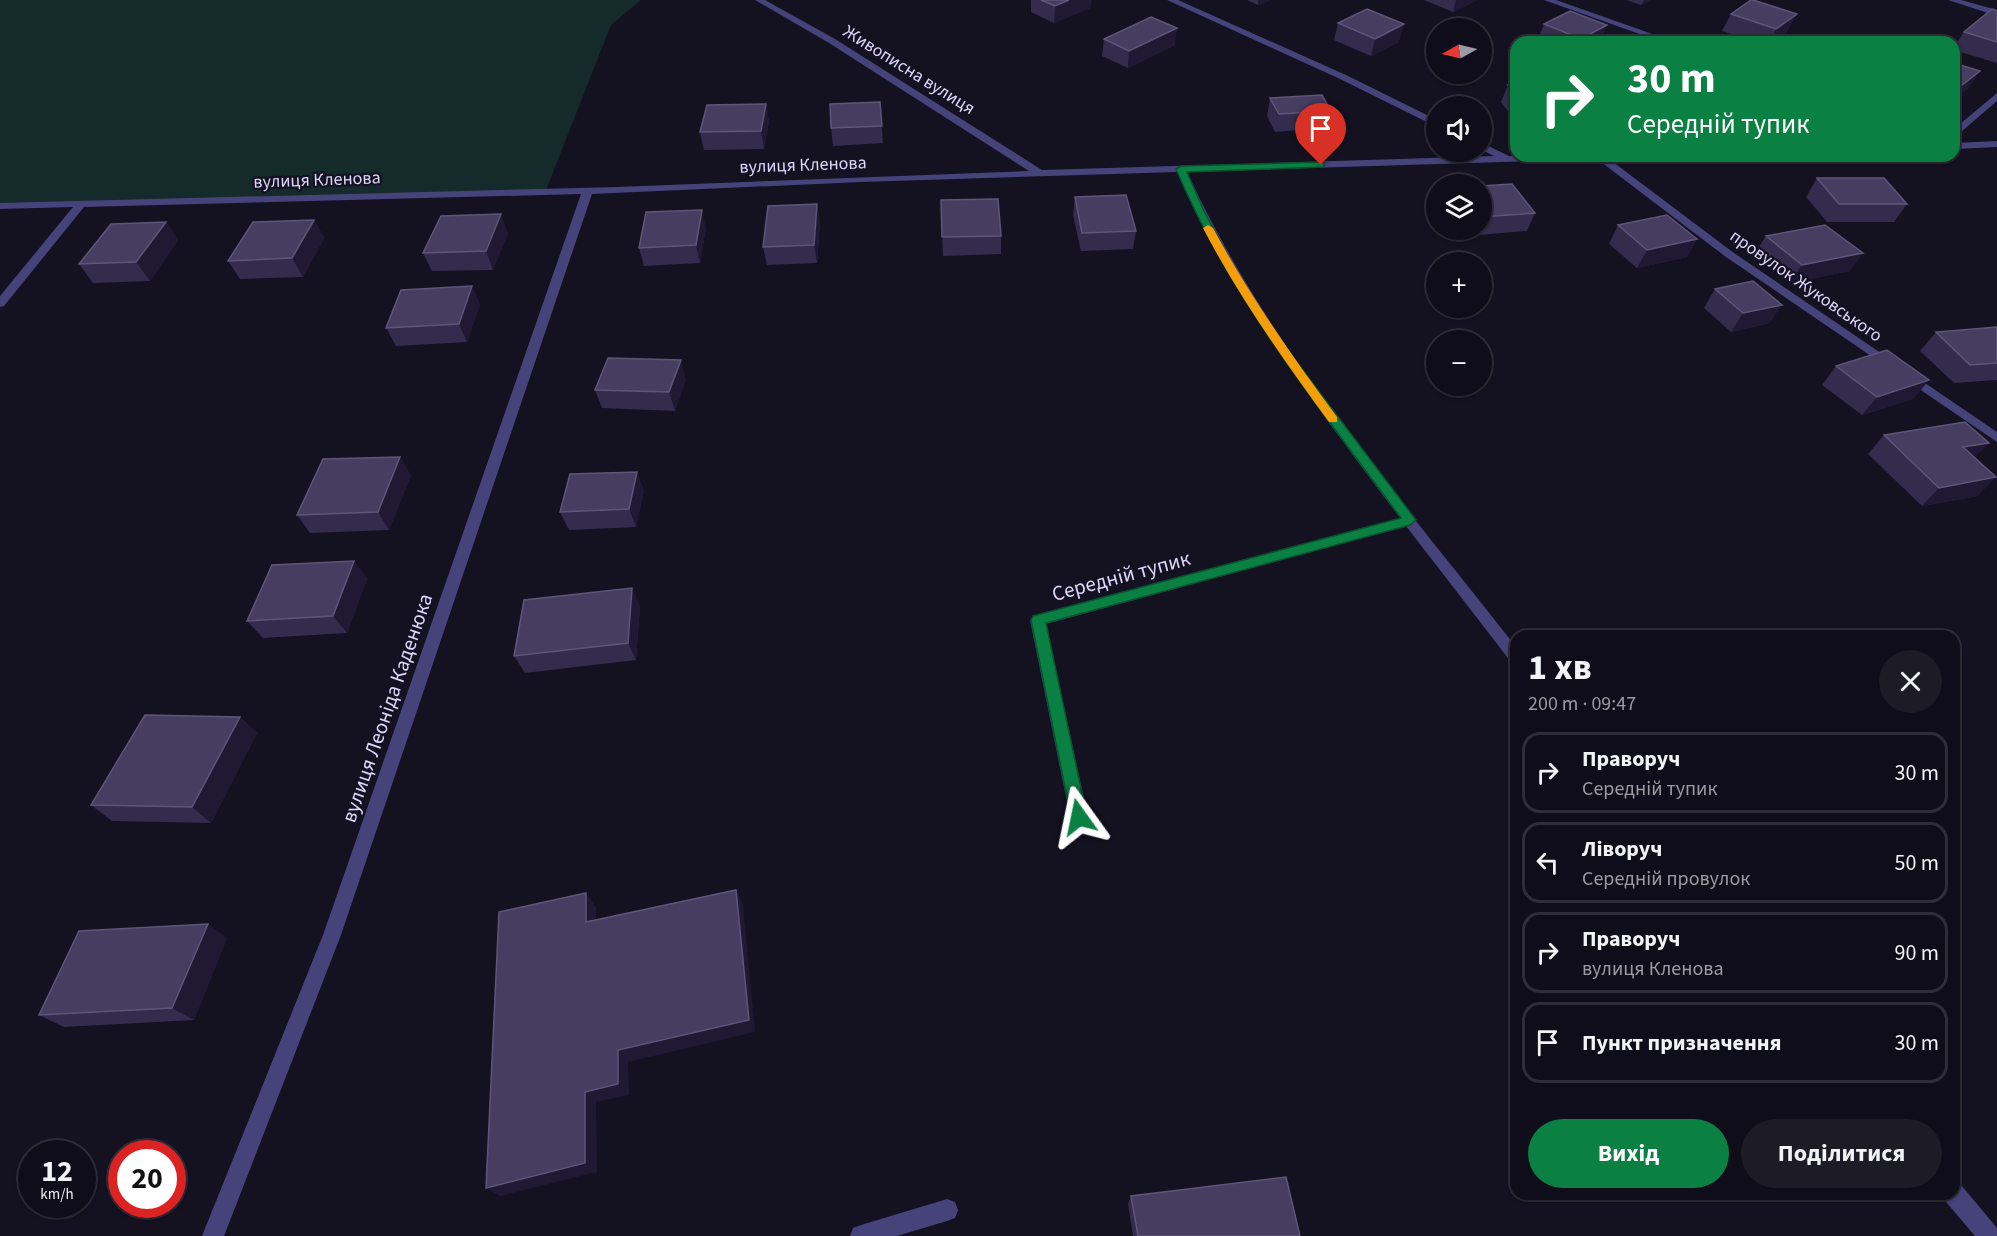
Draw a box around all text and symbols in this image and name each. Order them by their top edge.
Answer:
north arrow [1426,18,1492,84]
map controls [1426,18,1492,396]
street label: Живописна вулиця [838,19,980,121]
text: 30 m [1627,49,1716,109]
icon: right [1528,60,1606,138]
button: sound [1426,96,1492,162]
pin [1295,103,1346,165]
text: Середній тупик [1627,105,1810,144]
icon: arrive [1304,112,1337,145]
street label: вулиця Кленова [739,150,867,180]
street label: вулиця Кленова [253,165,381,195]
button: layers [1426,174,1492,240]
street label: провулок Жуковського [1725,224,1887,348]
button: + [1426,252,1492,318]
button: − [1426,330,1492,396]
street label: Середній тупик [1049,543,1194,609]
street label: вулиця Леоніда Каденюка [334,589,440,827]
text: 1 хв [1528,642,1592,693]
button: close [1879,650,1942,713]
text: 200 m · 09:47 [1528,690,1636,718]
text: Праворуч [1582,743,1680,775]
icon: right [1531,756,1564,789]
text: 30 m [1894,757,1939,789]
text: Середній тупик [1582,775,1717,803]
position arrow [1047,785,1111,849]
text: Ліворуч [1582,833,1662,865]
icon: left [1531,846,1564,879]
text: 50 m [1894,847,1939,879]
text: Середній провулок [1582,865,1750,893]
text: Праворуч [1582,923,1680,955]
icon: right [1531,936,1564,969]
text: 90 m [1894,937,1939,969]
text: вулиця Кленова [1582,955,1724,983]
icon: arrive [1531,1026,1564,1059]
text: Пункт призначення [1582,1027,1782,1059]
text: 30 m [1894,1027,1939,1059]
button: Вихід [1528,1119,1729,1188]
button: Поділитися [1741,1119,1942,1188]
speed limit sign: 20 [108,1140,186,1218]
text: 12 [41,1150,73,1193]
text: km/h [40,1184,74,1205]

